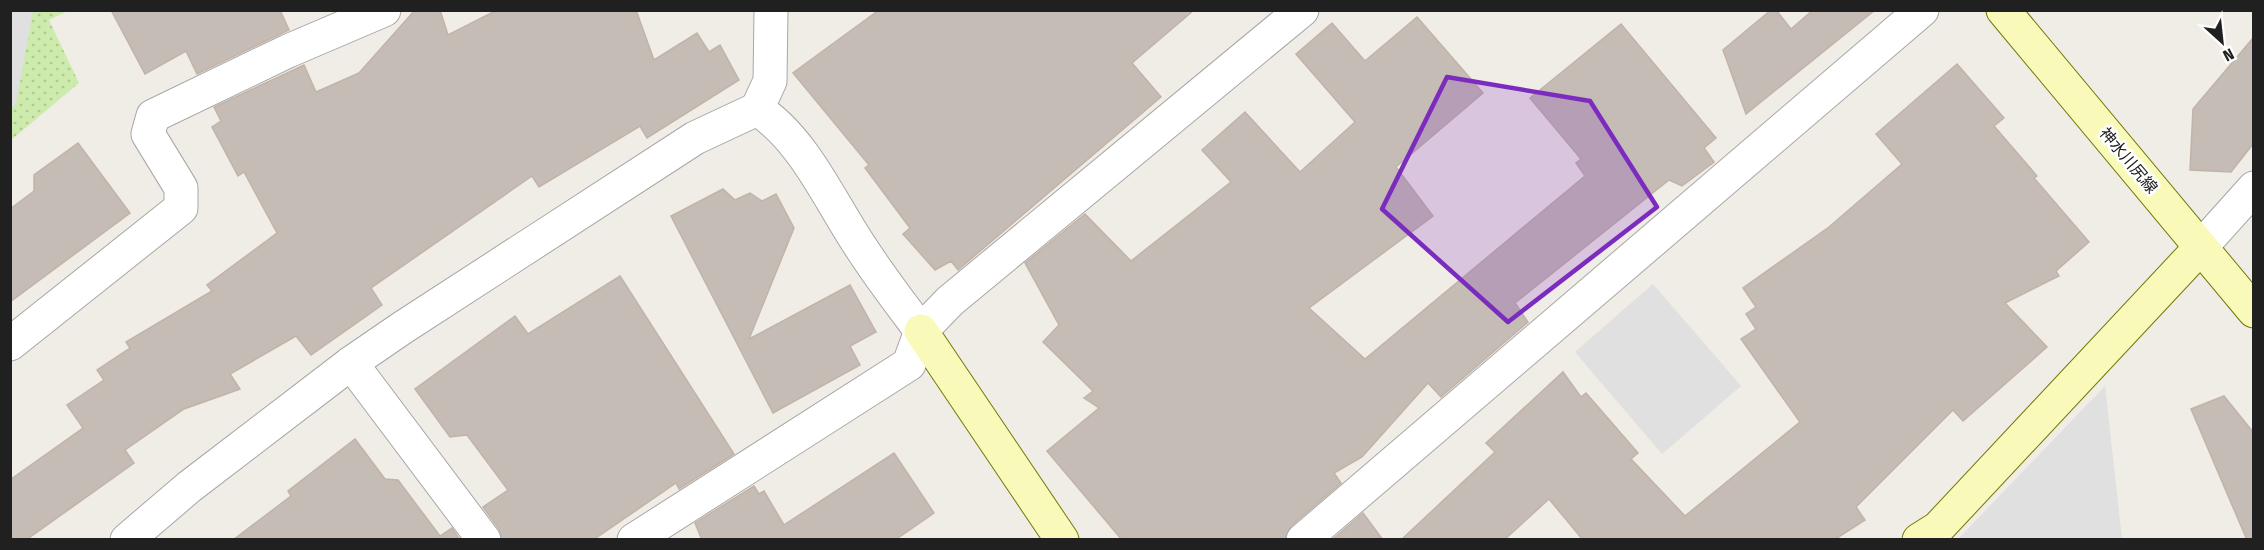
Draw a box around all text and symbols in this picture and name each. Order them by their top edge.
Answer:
north arrow [2192,12,2252,72]
text: N [2220,44,2237,66]
street label: 神水川尻線 [2096,124,2162,197]

